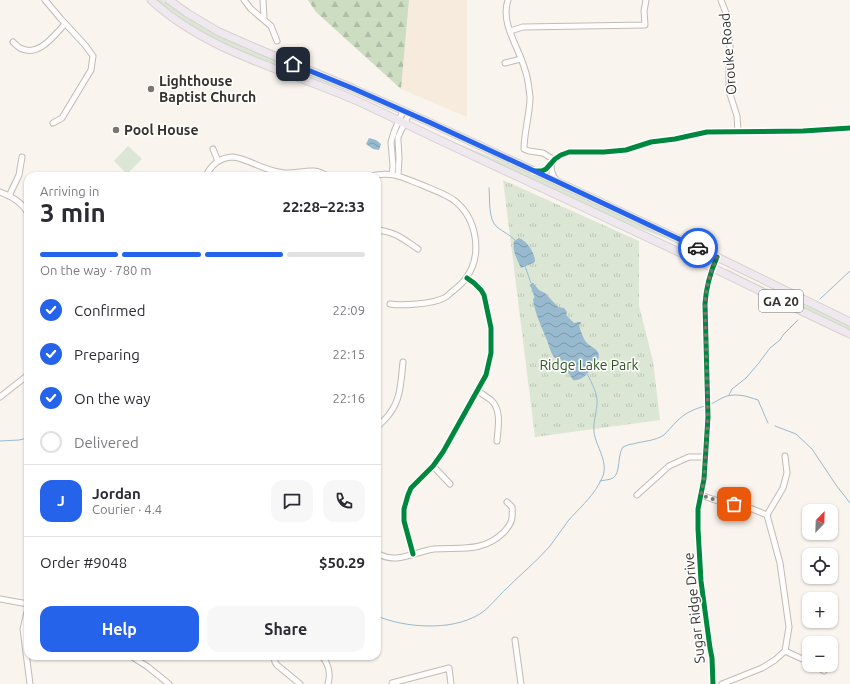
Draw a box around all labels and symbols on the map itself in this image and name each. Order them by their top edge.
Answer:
street label: Orouke Road [716,12,740,96]
pin [276,47,310,81]
place label: Lighthouse Baptist Church [159,73,256,105]
marker: Lighthouse Baptist Church [146,84,156,94]
place label: Pool House [124,122,199,138]
marker: Pool House [111,125,121,135]
courier [678,228,718,268]
road number: GA 20 [759,290,803,312]
park label: Ridge Lake Park [539,357,639,373]
pin [717,487,751,521]
north arrow [802,504,838,540]
street label: Sugar Ridge Drive [680,552,708,664]

